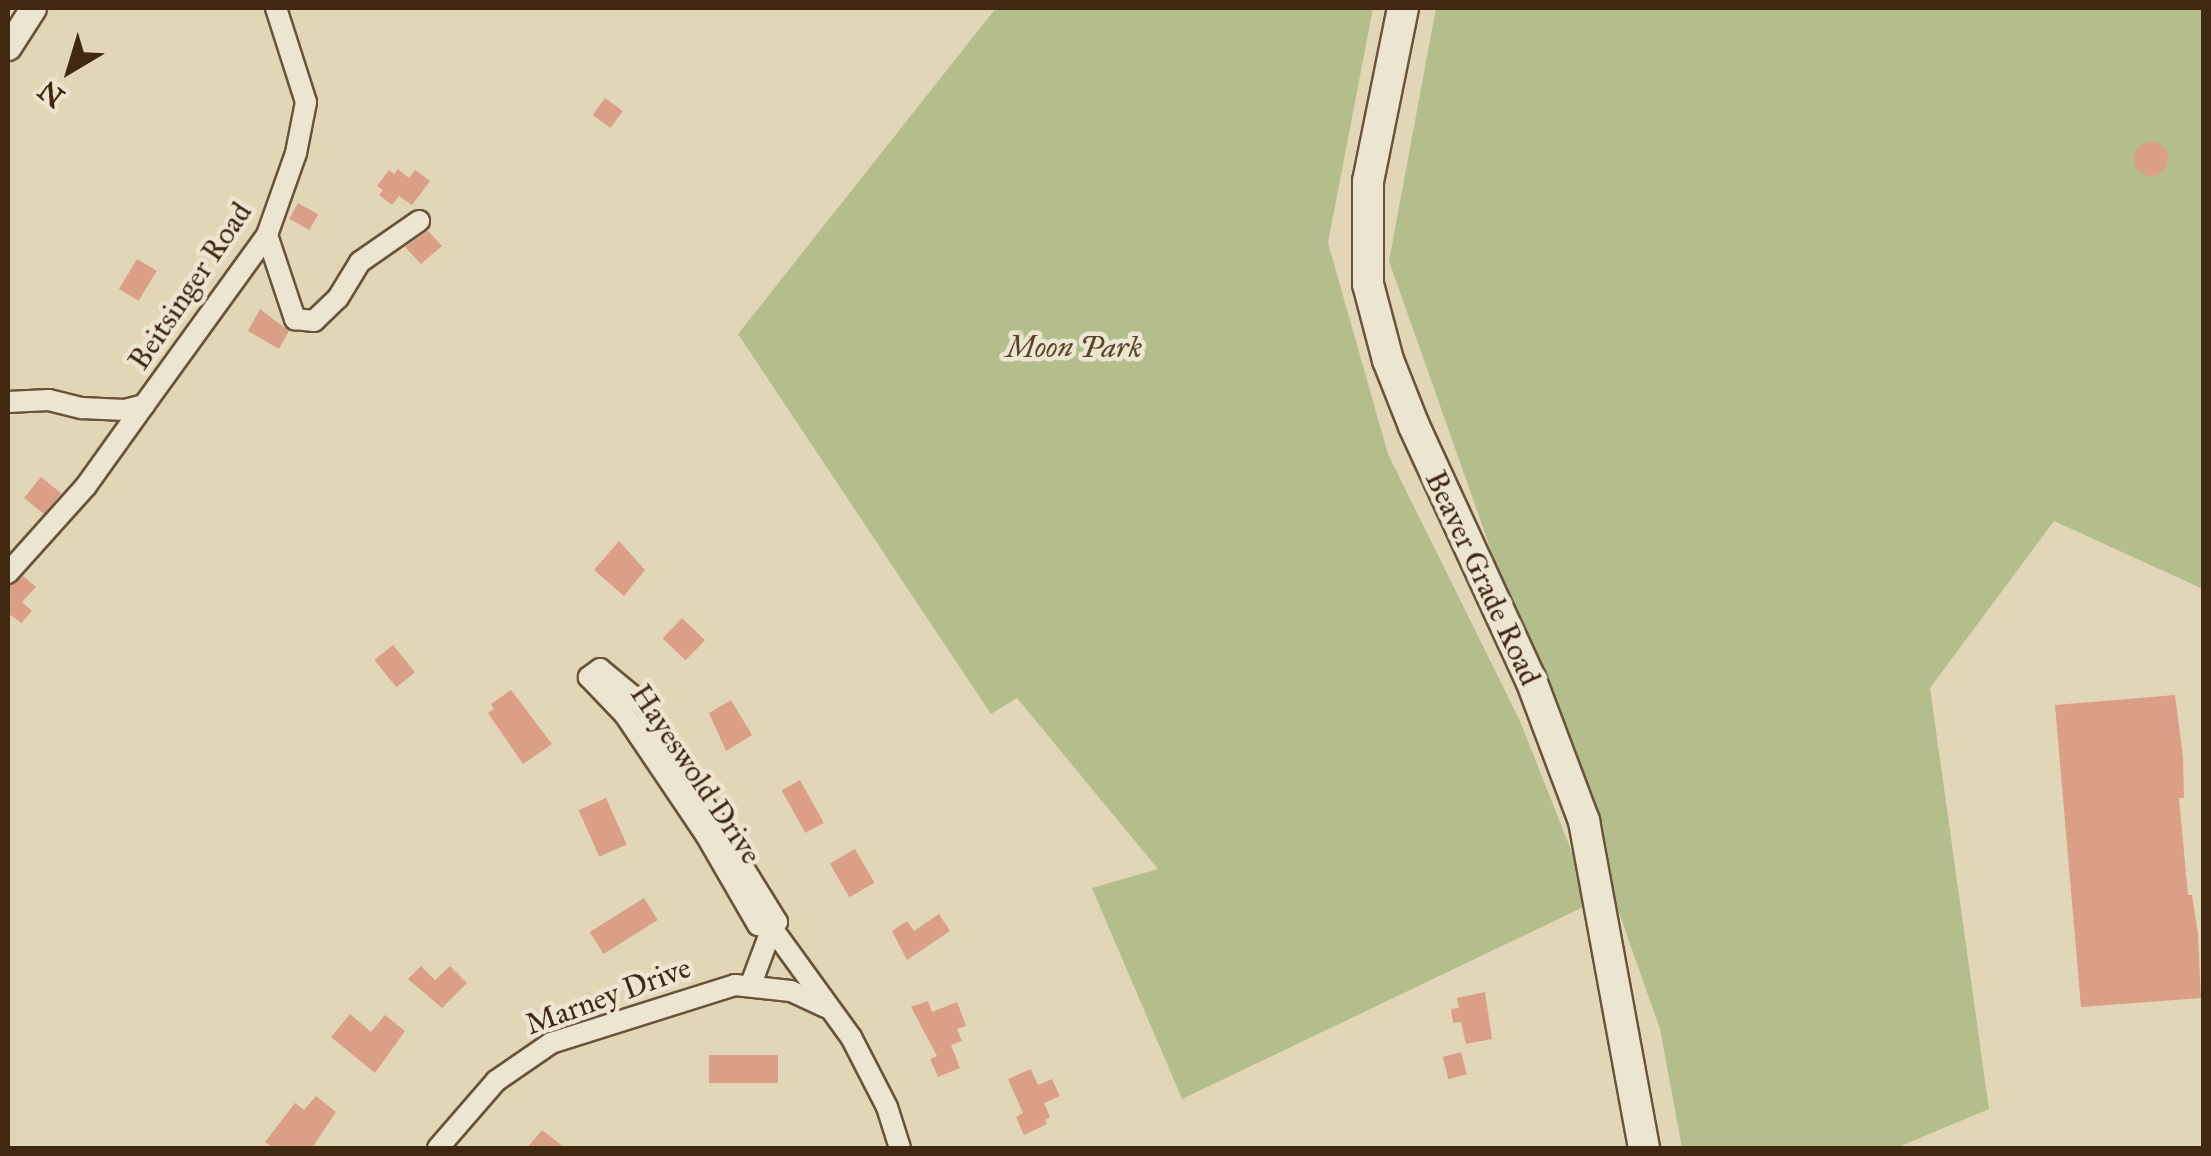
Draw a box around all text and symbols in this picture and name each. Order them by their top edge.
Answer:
north arrow [20,20,120,120]
text: N [31,73,71,115]
street label: Beitsinger Road [121,195,259,377]
park label: Moon Park [1006,329,1142,365]
street label: Beaver Grade Road [1418,465,1548,691]
street label: Hayeswold Drive [623,677,769,871]
street label: Marney Drive [520,949,696,1043]

